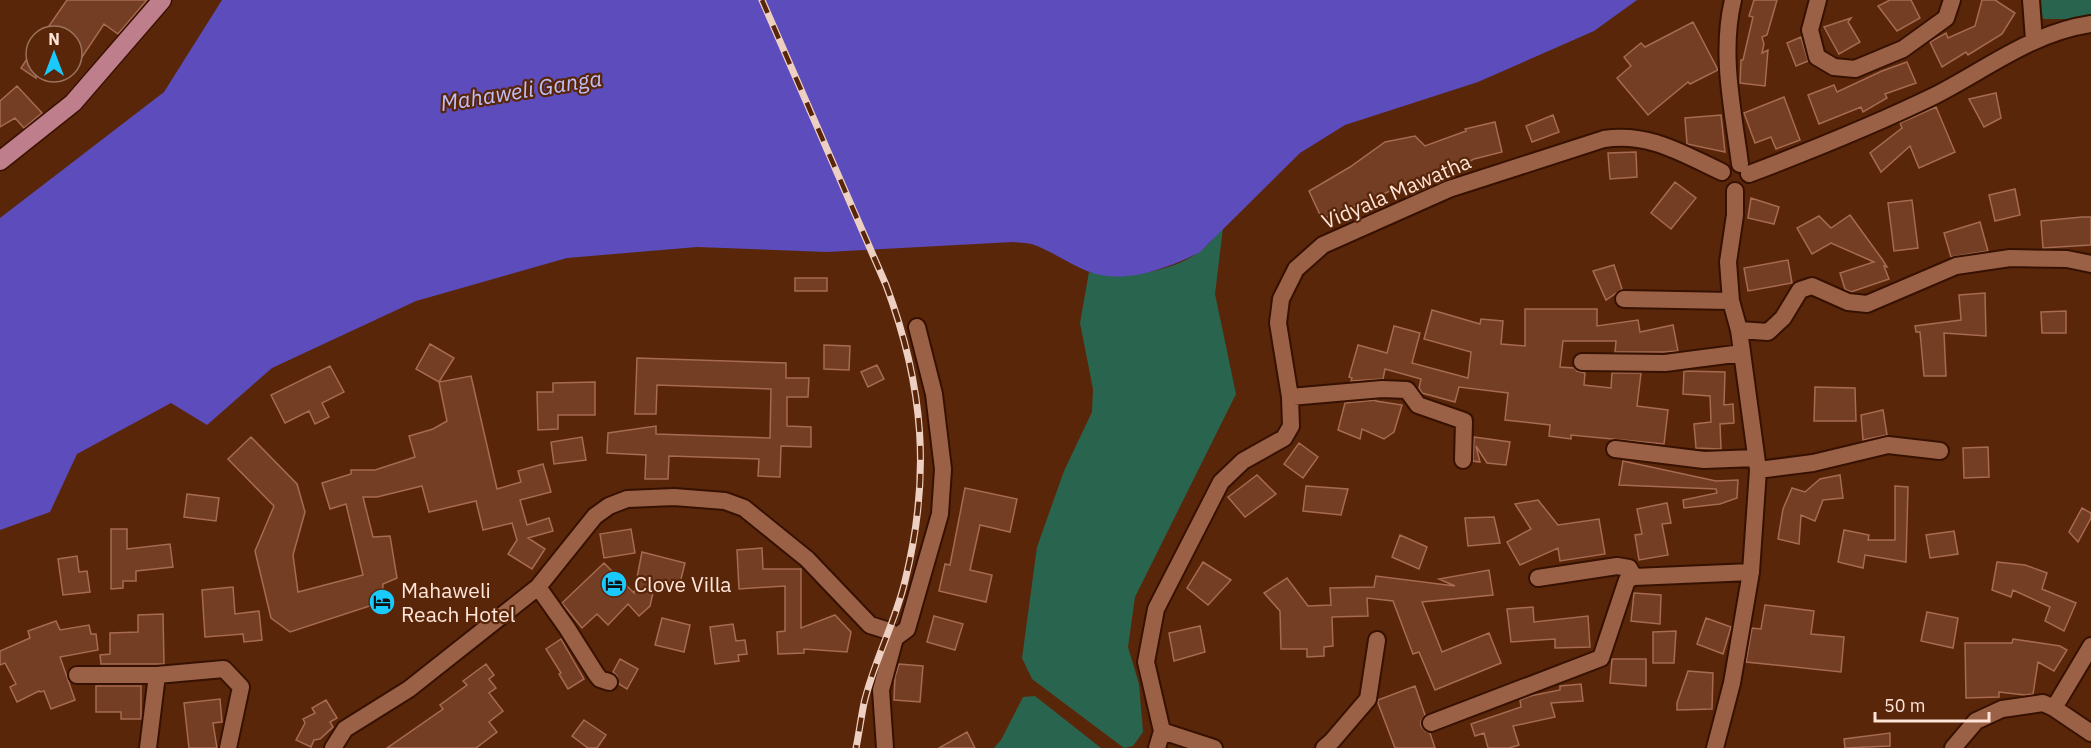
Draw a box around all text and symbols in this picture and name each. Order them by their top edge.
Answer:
north arrow [24,24,84,84]
text: N [48,29,60,49]
water label: Mahaweli Ganga [438,63,604,117]
street label: Vidyala Mawatha [1317,147,1475,235]
hotel icon: Clove Villa [599,569,629,599]
place label: Clove Villa [634,570,732,598]
place label: Mahaweli Reach Hotel [401,576,516,628]
hotel icon: Mahaweli Reach Hotel [367,587,397,617]
scale bar [1875,685,1989,723]
text: 50 m [1884,694,1926,717]

